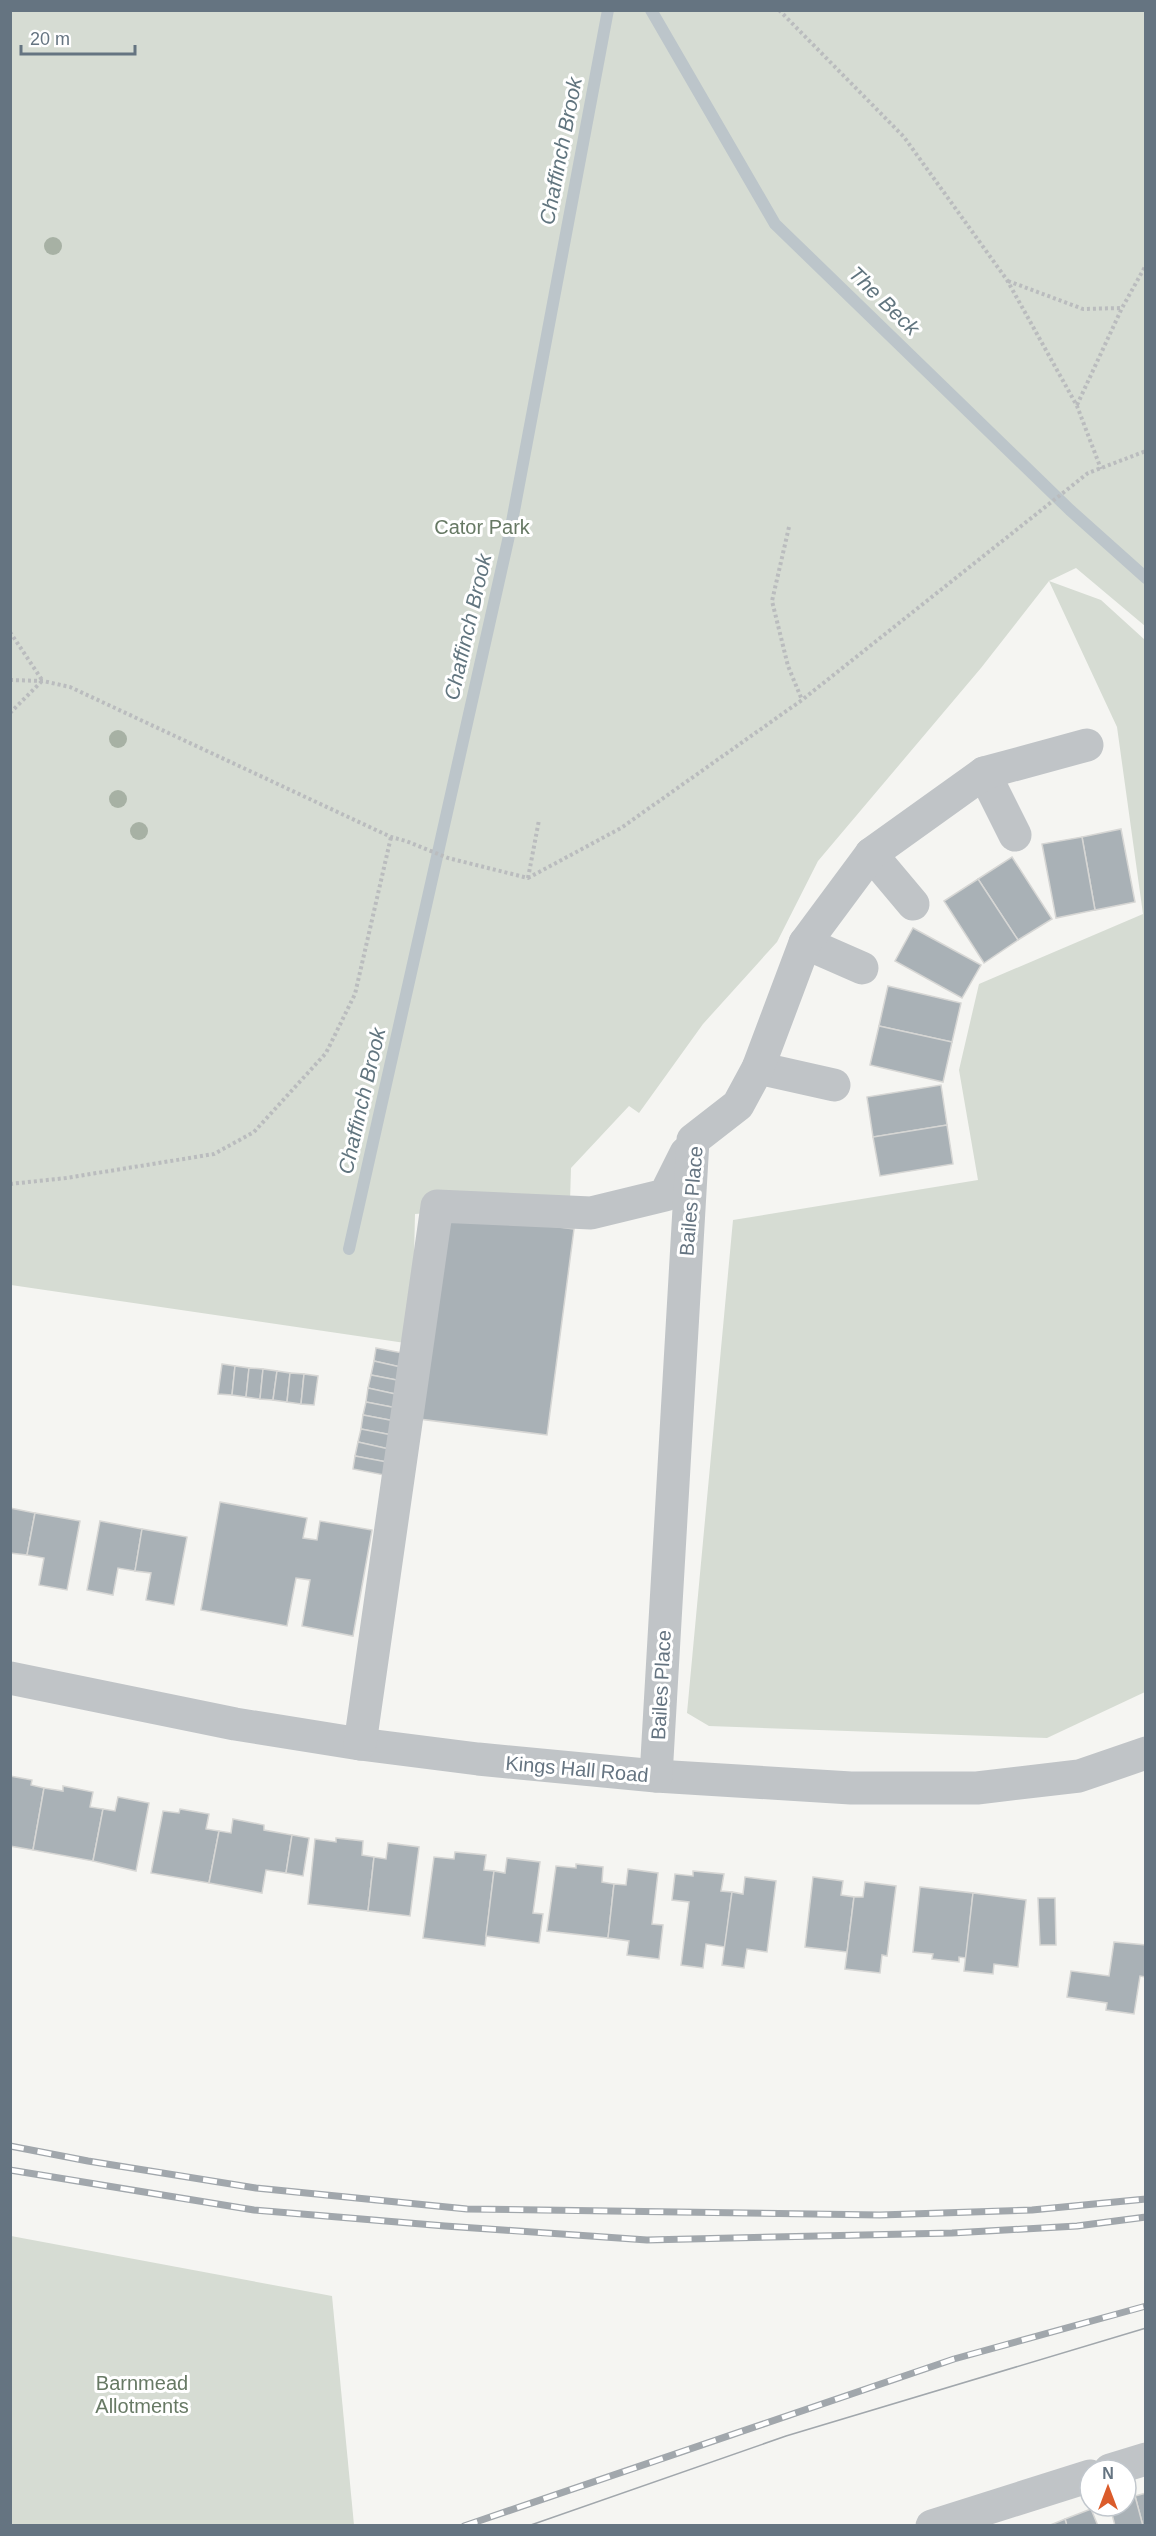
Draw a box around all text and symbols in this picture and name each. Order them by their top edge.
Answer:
scale bar [21,18,135,56]
text: 20 m [30,29,70,49]
water label: Chaffinch Brook [535,74,586,226]
water label: The Beck [844,262,925,341]
park label: Cator Park [434,516,531,538]
water label: Chaffinch Brook [440,550,496,702]
water label: Chaffinch Brook [334,1024,390,1176]
street label: Bailes Place [675,1145,707,1257]
street label: Bailes Place [647,1629,675,1741]
street label: Kings Hall Road [505,1752,649,1786]
park label: Barnmead Allotments [95,2372,189,2417]
north arrow [1078,2458,1138,2518]
text: N [1102,2465,1114,2482]

